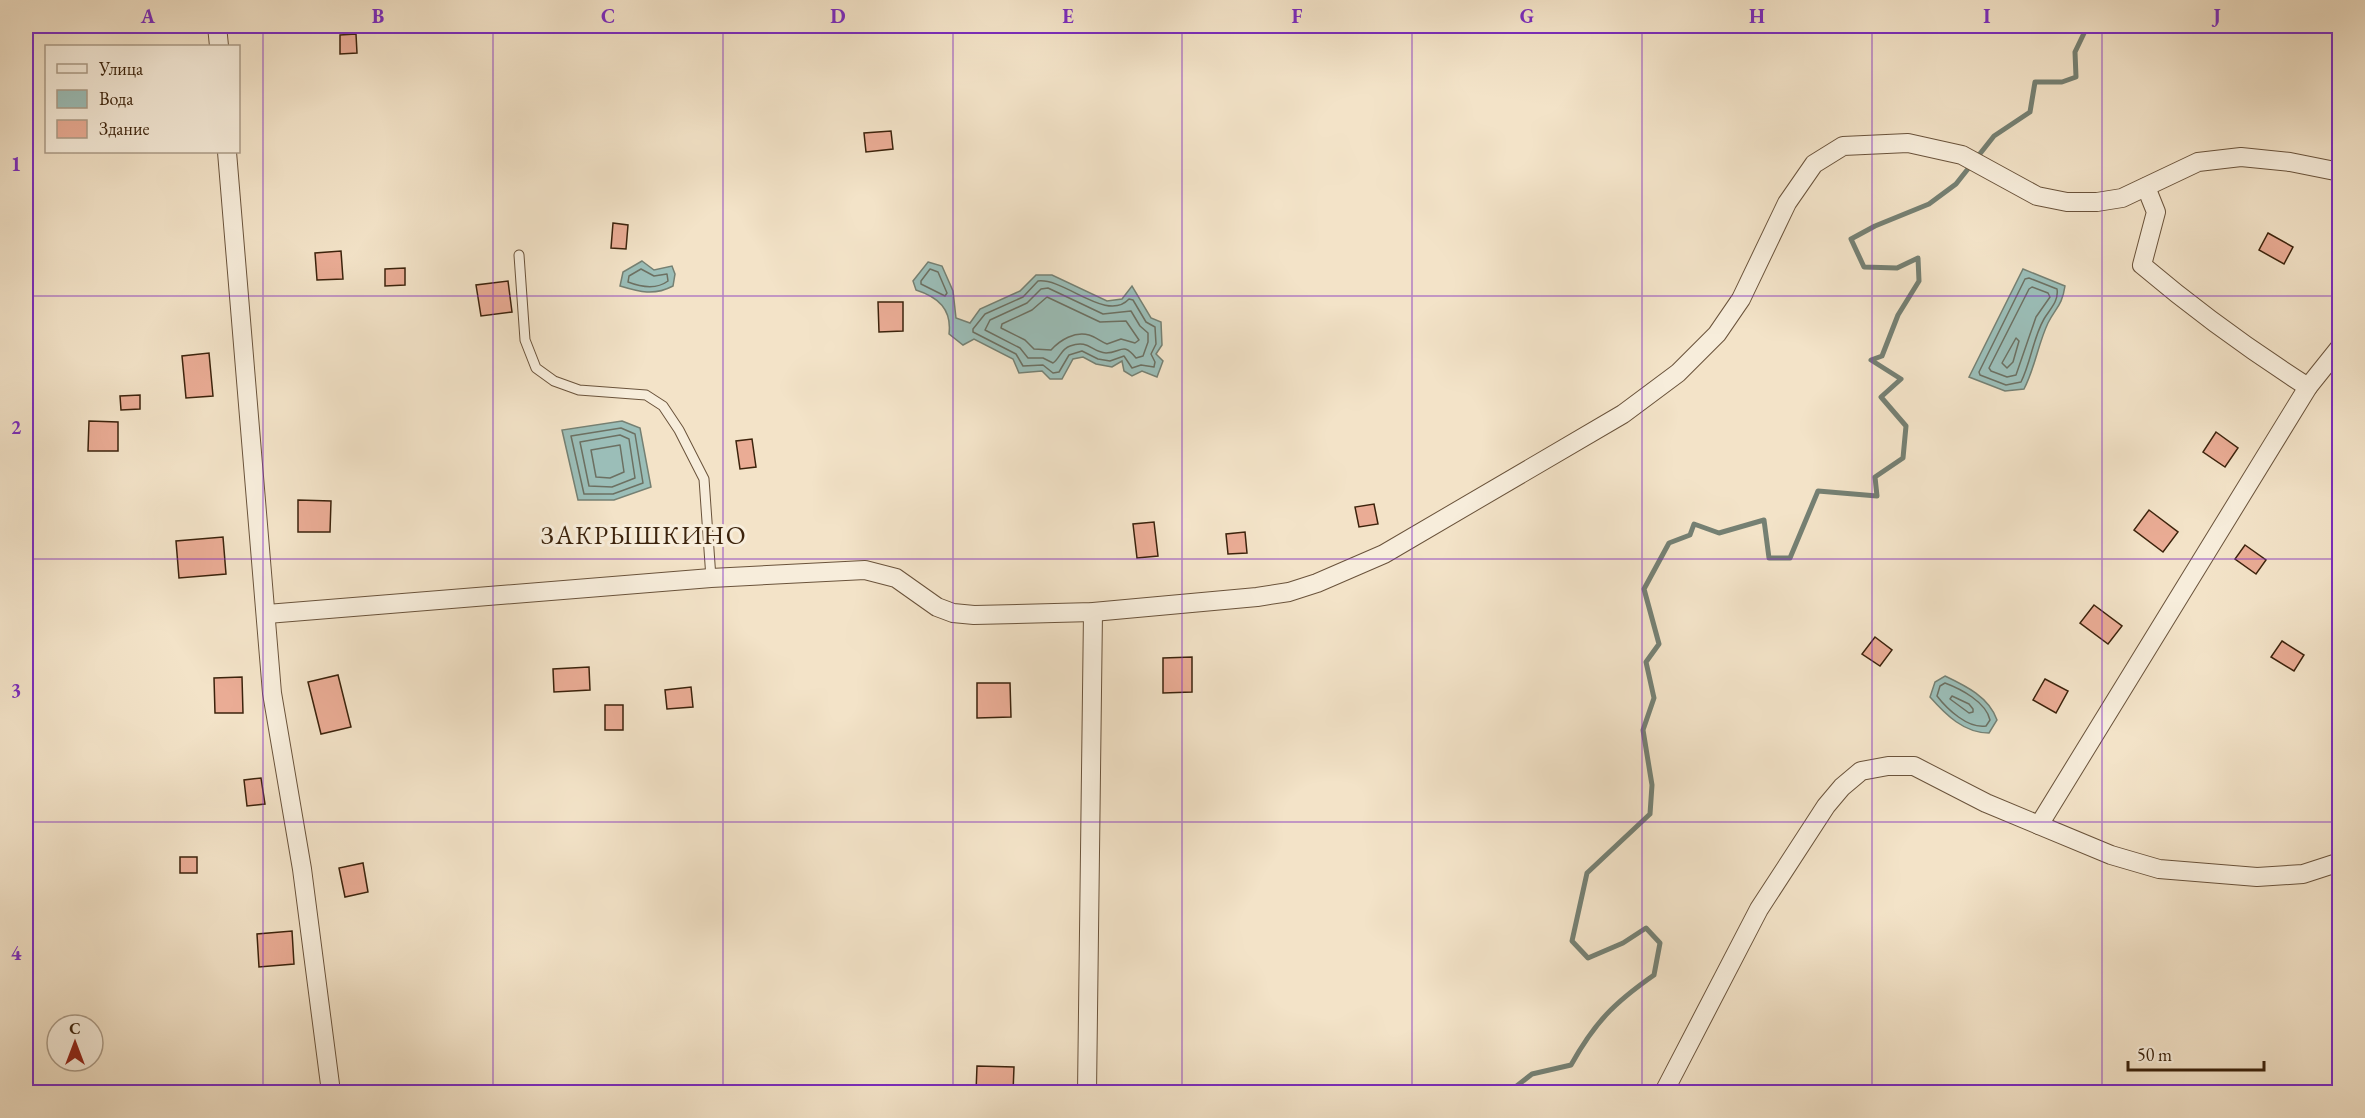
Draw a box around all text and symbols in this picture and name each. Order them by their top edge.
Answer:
text: A [140,3,156,29]
text: B [372,3,384,29]
text: C [601,3,615,29]
text: D [830,3,846,29]
text: E [1062,3,1074,29]
text: F [1292,3,1303,29]
text: G [1520,3,1534,29]
text: H [1749,3,1765,29]
text: I [1983,3,1991,29]
text: J [2211,3,2221,29]
legend [45,45,240,153]
text: Улица [98,57,144,80]
text: Вода [99,87,134,110]
text: Здание [99,117,149,140]
text: 1 [11,151,21,177]
text: 2 [11,414,22,440]
district label: ЗАКРЫШКИНО [541,518,747,552]
text: 3 [11,677,21,703]
text: 4 [11,940,22,966]
north arrow [45,1013,105,1073]
text: С [69,1018,81,1039]
scale bar [2128,1034,2264,1072]
text: 50 m [2137,1043,2172,1066]

